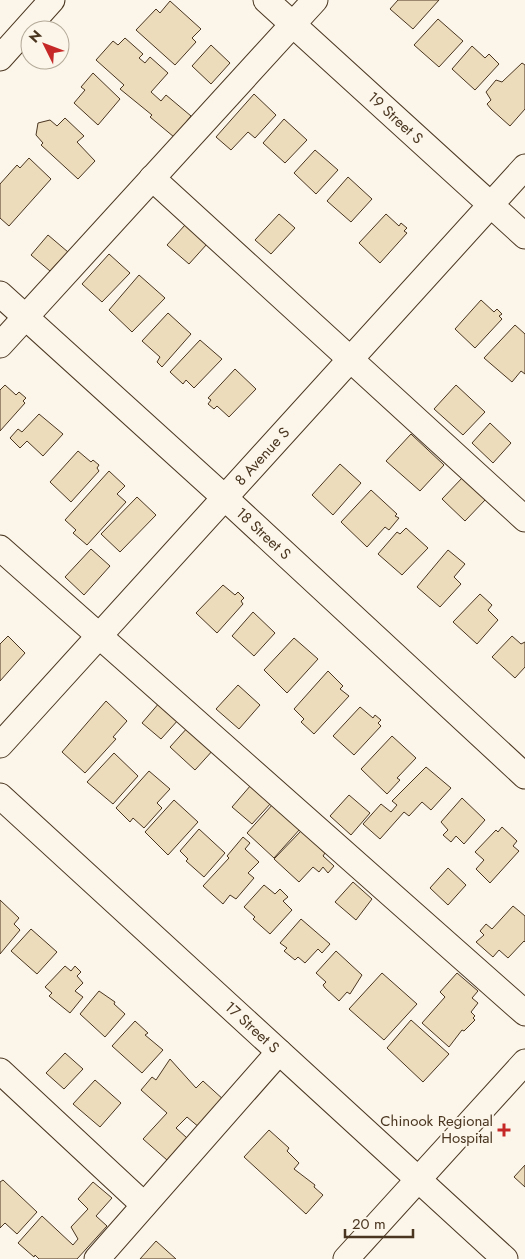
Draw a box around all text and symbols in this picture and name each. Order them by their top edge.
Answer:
north arrow [20,20,70,70]
text: N [24,25,46,47]
street label: 19 Street S [363,87,428,149]
street label: 8 Avenue S [230,422,295,490]
street label: 18 Street S [231,502,296,565]
street label: 17 Street S [220,996,284,1058]
place label: Chinook Regional Hospital [380,1110,493,1149]
marker: Chinook Regional Hospital [497,1123,511,1137]
scale bar [345,1206,412,1238]
text: 20 m [352,1213,386,1235]

